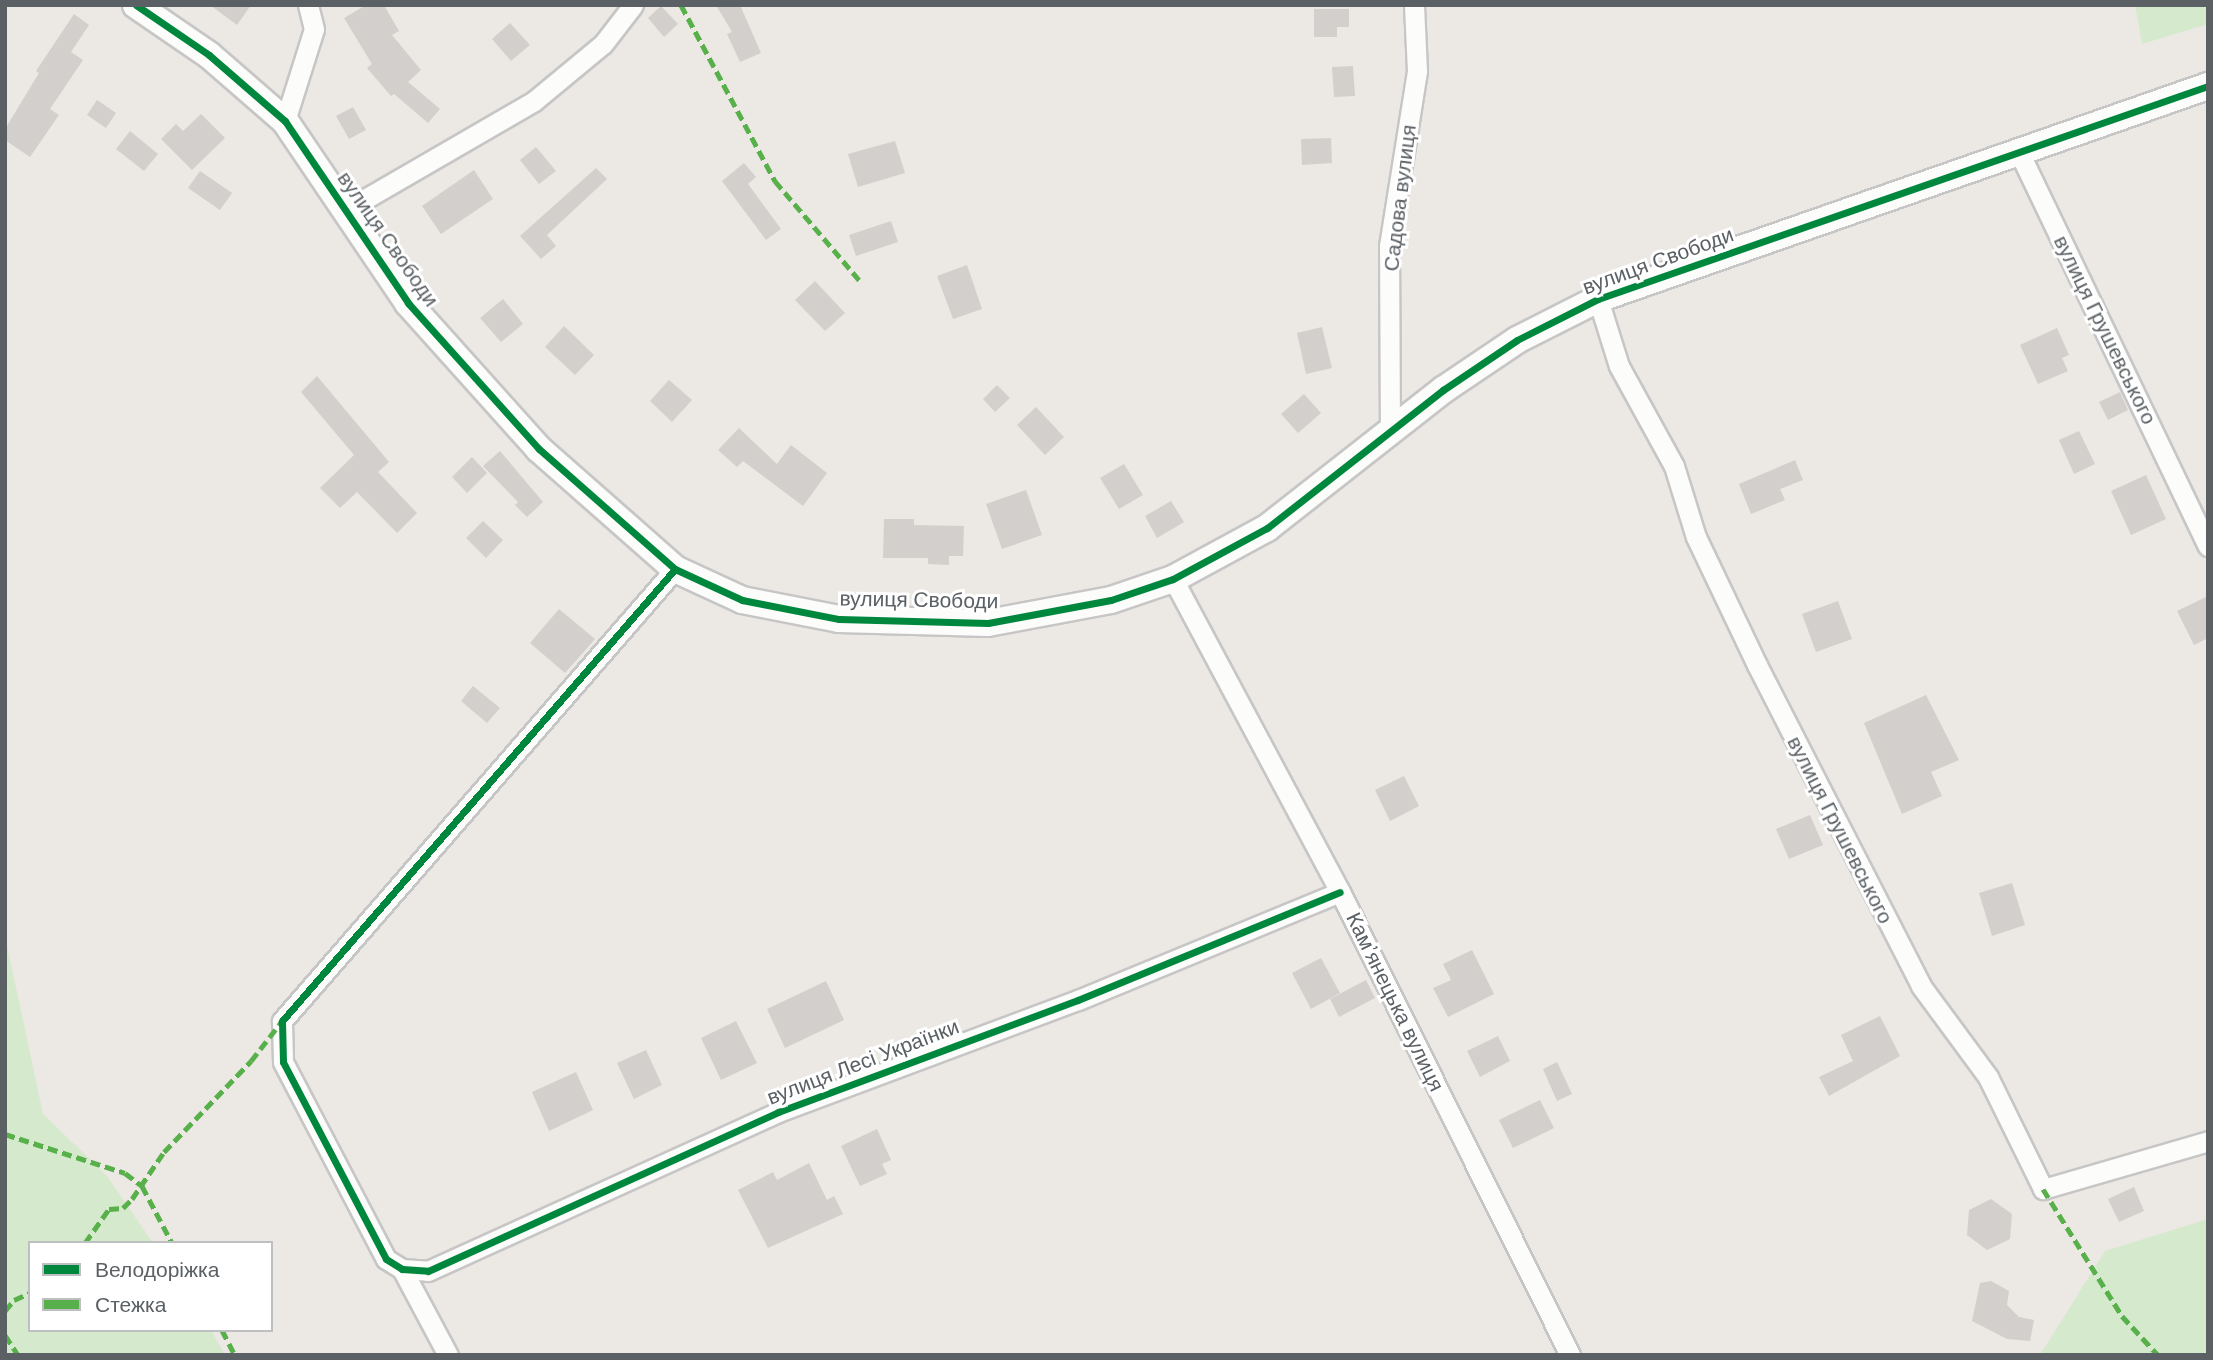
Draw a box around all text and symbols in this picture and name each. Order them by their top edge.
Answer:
street label: Садова вулиця [1379,123,1421,273]
street label: вулиця Свободи [332,167,444,311]
street label: вулиця Свободи [1579,222,1737,300]
street label: вулиця Грушевського [2048,231,2162,429]
street label: вулиця Свободи [839,586,999,614]
street label: вулиця Грушевського [1782,732,1898,928]
street label: Камʼянецька вулиця [1341,908,1449,1096]
street label: вулиця Лесі Українки [763,1014,963,1110]
legend [28,1241,273,1332]
text: Велодоріжка [95,1258,219,1281]
text: Стежка [95,1293,166,1316]

